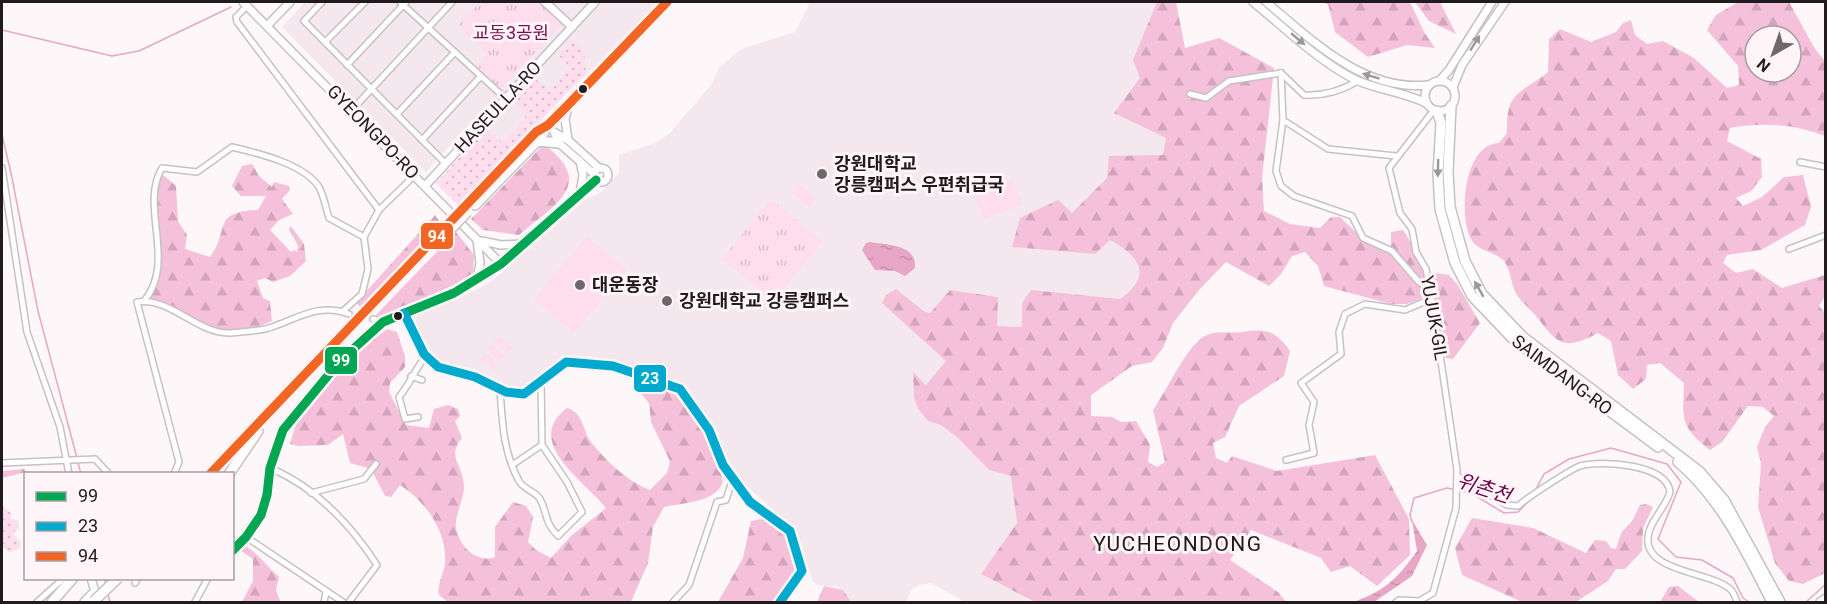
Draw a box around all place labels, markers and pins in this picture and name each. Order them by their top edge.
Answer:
unlabelled marker [577,83,589,95]
place label: 강원대학교 강릉캠퍼스 우편취급국 [834,153,1004,195]
marker: 강원대학교 강릉캠퍼스 우편취급국 [815,167,829,181]
place label: 대운동장 [592,274,659,295]
marker: 대운동장 [573,278,587,292]
place label: 강원대학교 강릉캠퍼스 [679,290,849,311]
marker: 강원대학교 강릉캠퍼스 [660,294,674,308]
unlabelled marker [392,310,404,322]

